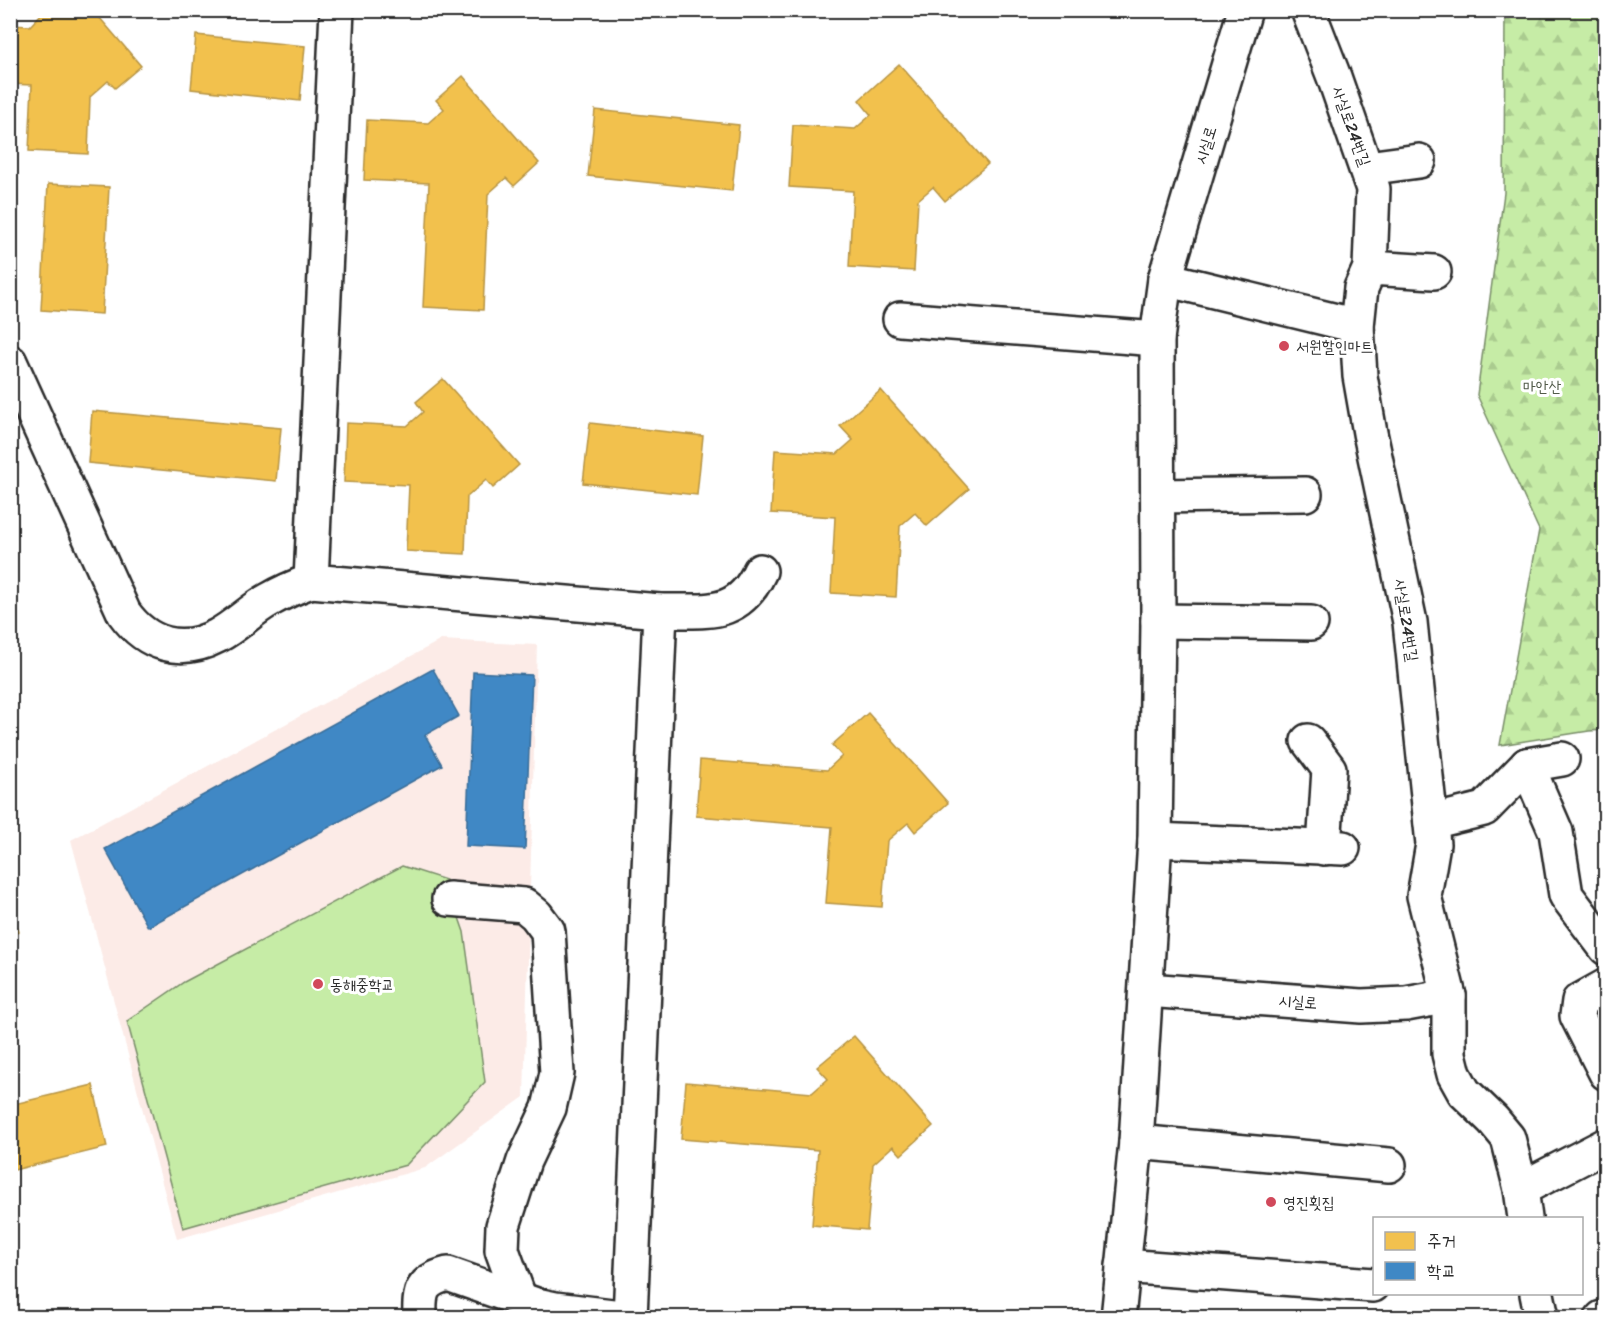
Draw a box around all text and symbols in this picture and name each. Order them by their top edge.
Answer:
street label: 사실로24번길 [1324,82,1379,171]
street label: 시실로 [1186,122,1225,168]
place label: 서원할인마트 [1296,332,1373,361]
marker: 서원할인마트 [1277,339,1291,353]
park label: 마안산 [1523,372,1561,401]
street label: 사실로24번길 [1386,577,1427,664]
place label: 동해중학교 [330,970,394,999]
marker: 동해중학교 [311,977,325,991]
street label: 시실로 [1278,986,1318,1017]
place label: 영진횟집 [1283,1188,1335,1217]
marker: 영진횟집 [1264,1195,1278,1209]
legend [1373,1217,1583,1295]
text: 주거 [1427,1225,1456,1257]
text: 학교 [1427,1255,1456,1287]

